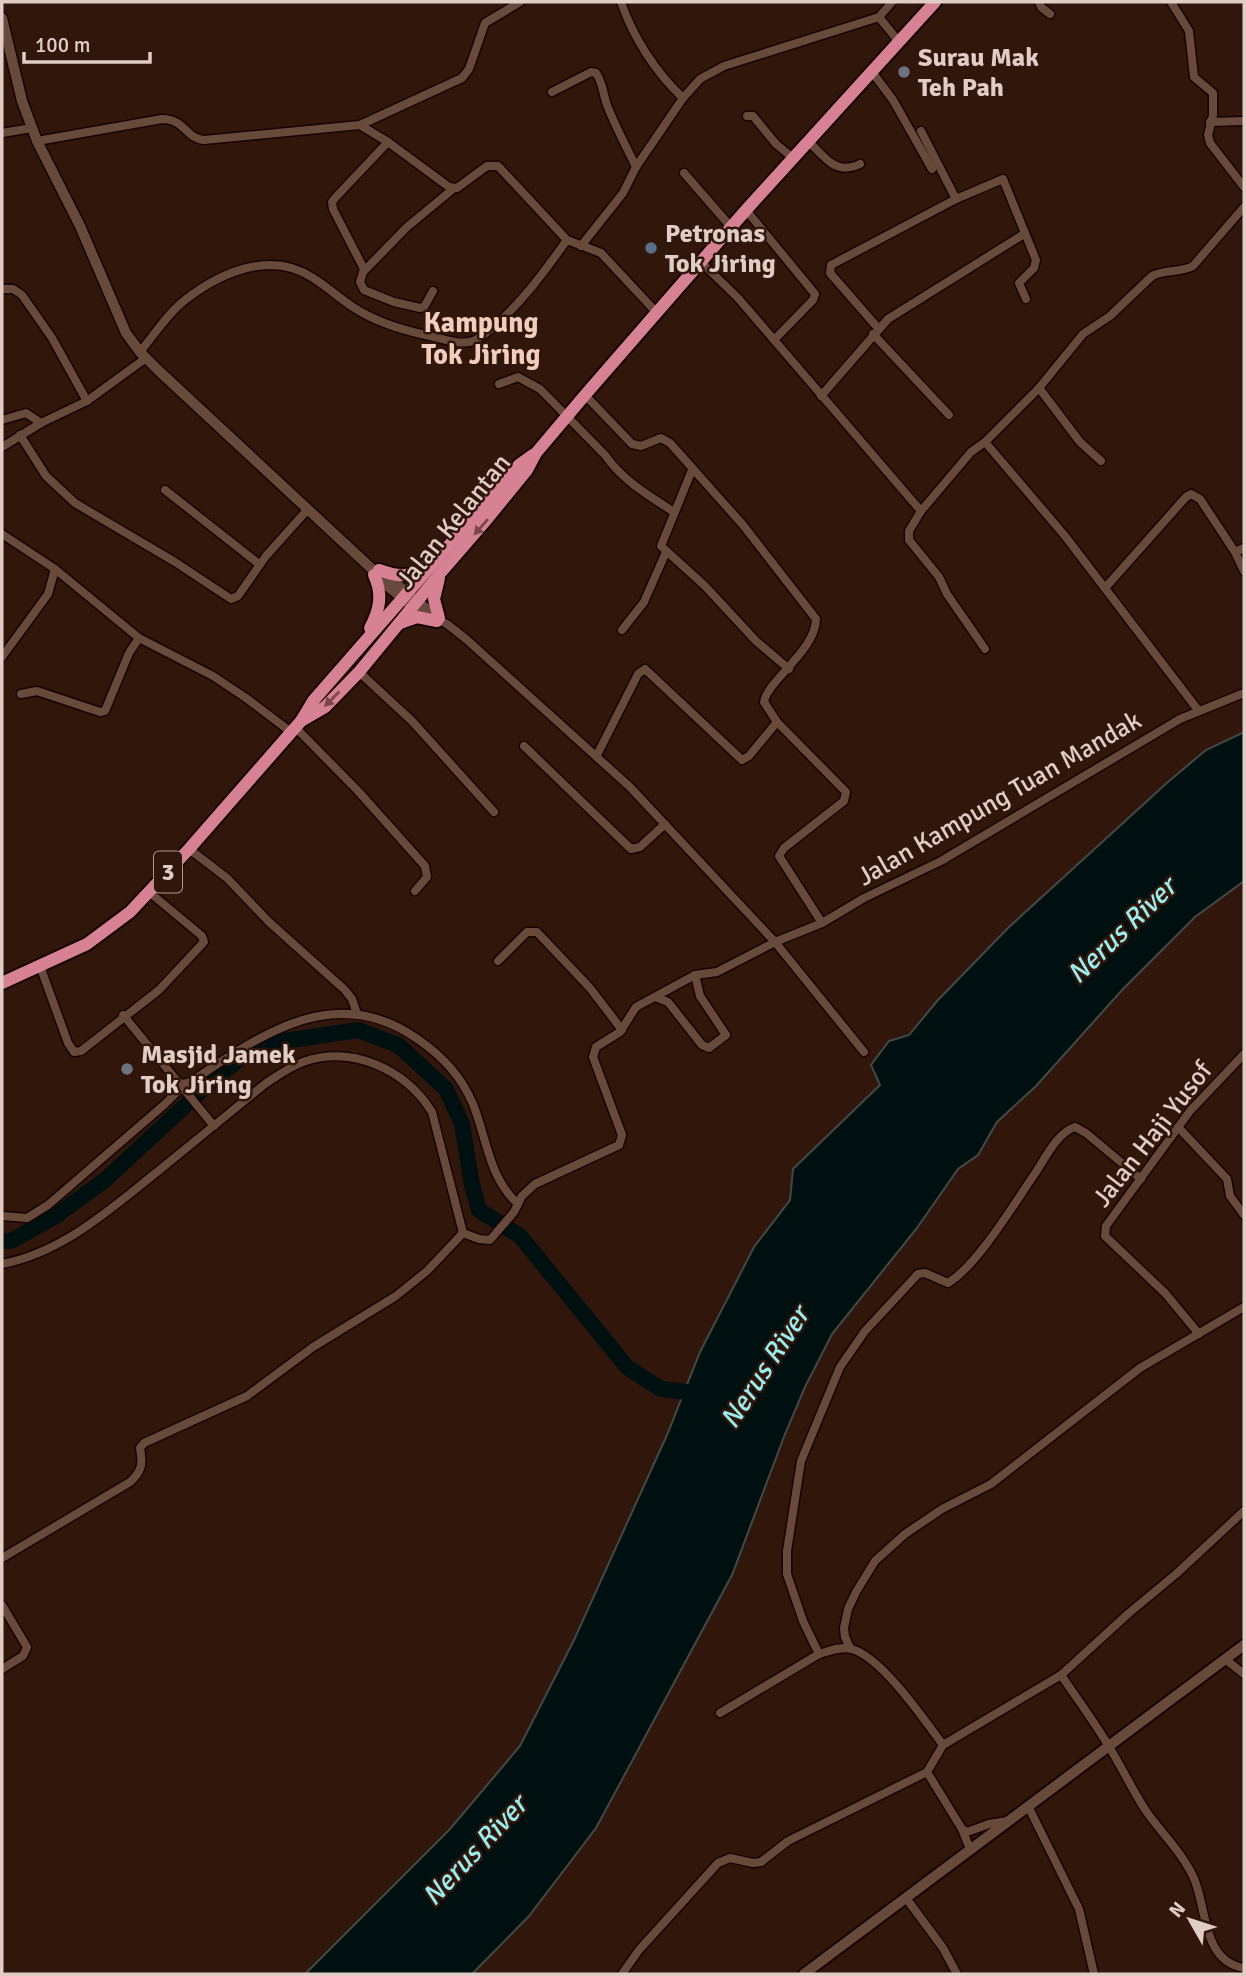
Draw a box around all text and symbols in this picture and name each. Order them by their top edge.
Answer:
scale bar [24,21,150,65]
text: 100 m [35,32,90,58]
place label: Surau Mak Teh Pah [918,42,1039,104]
marker: Surau Mak Teh Pah [896,64,912,80]
place label: Petronas Tok Jiring [665,218,776,280]
marker: Petronas Tok Jiring [643,240,659,256]
district label: Kampung Tok Jiring [421,306,541,372]
street label: Jalan Kelantan [390,448,518,596]
one-way arrow [473,518,489,536]
one-way arrow [324,690,341,706]
street label: Jalan Kampung Tuan Mandak [852,704,1147,893]
road number: 3 [154,852,182,892]
water label: Nerus River [1060,868,1186,991]
place label: Masjid Jamek Tok Jiring [141,1039,296,1101]
street label: Jalan Haji Yusof [1086,1055,1220,1214]
marker: Masjid Jamek Tok Jiring [119,1061,135,1077]
water label: Nerus River [713,1297,819,1435]
water label: Nerus River [415,1786,537,1913]
north arrow [1155,1885,1225,1955]
text: N [1164,1897,1191,1923]

